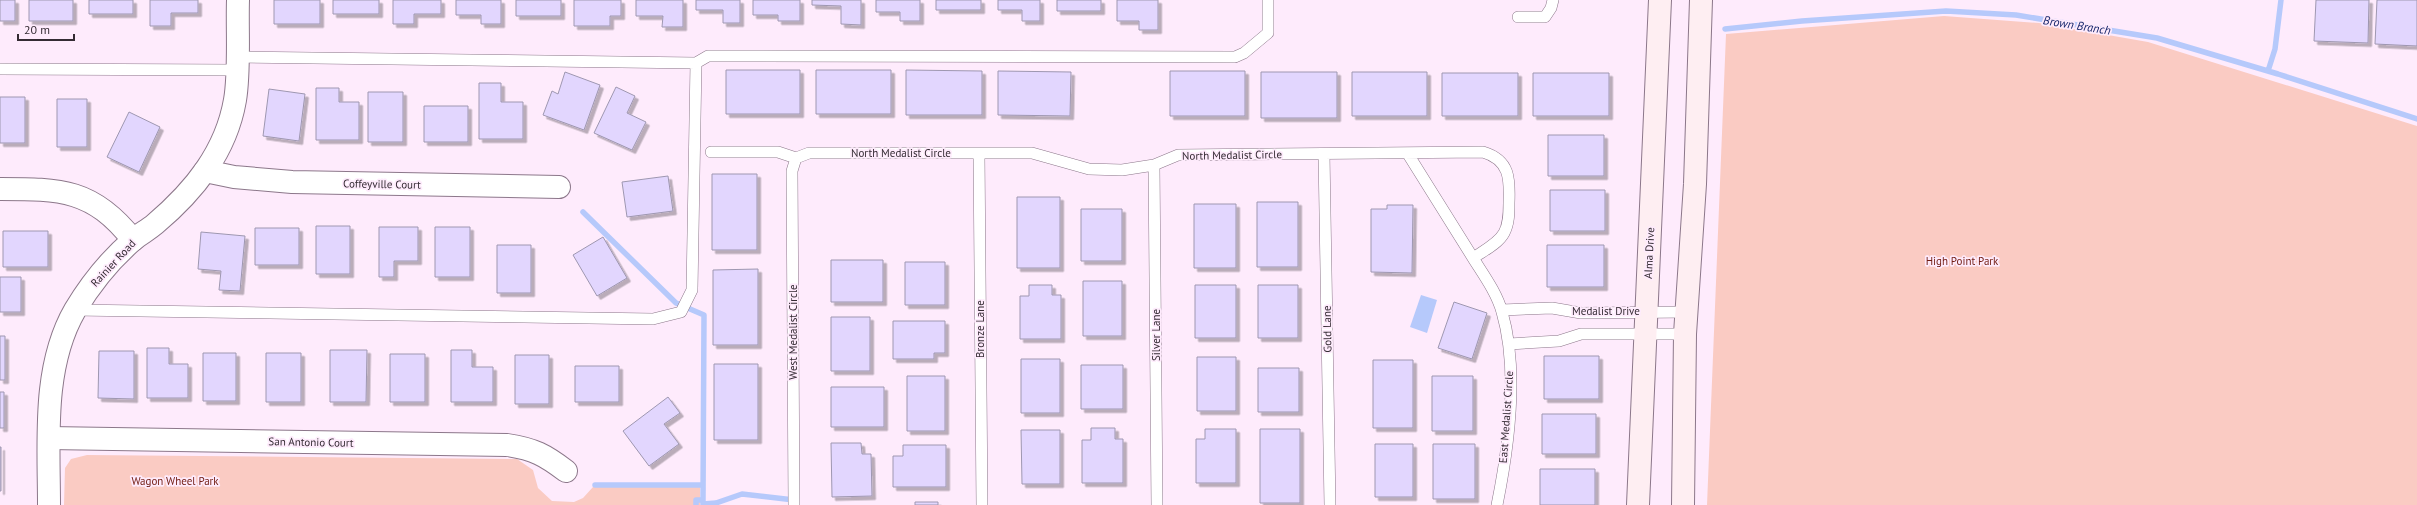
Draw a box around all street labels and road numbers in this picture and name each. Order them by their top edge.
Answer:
street label: North Medalist Circle [851,146,951,160]
street label: North Medalist Circle [1182,147,1282,163]
street label: Coffeyville Court [343,176,421,192]
street label: Alma Drive [1641,226,1657,279]
street label: Rainier Road [88,236,138,289]
street label: West Medalist Circle [786,284,800,380]
street label: Bronze Lane [973,300,987,358]
street label: Medalist Drive [1572,304,1640,318]
street label: Gold Lane [1320,305,1334,353]
street label: Silver Lane [1149,309,1163,361]
street label: East Medalist Circle [1496,370,1516,464]
street label: San Antonio Court [268,434,354,450]

